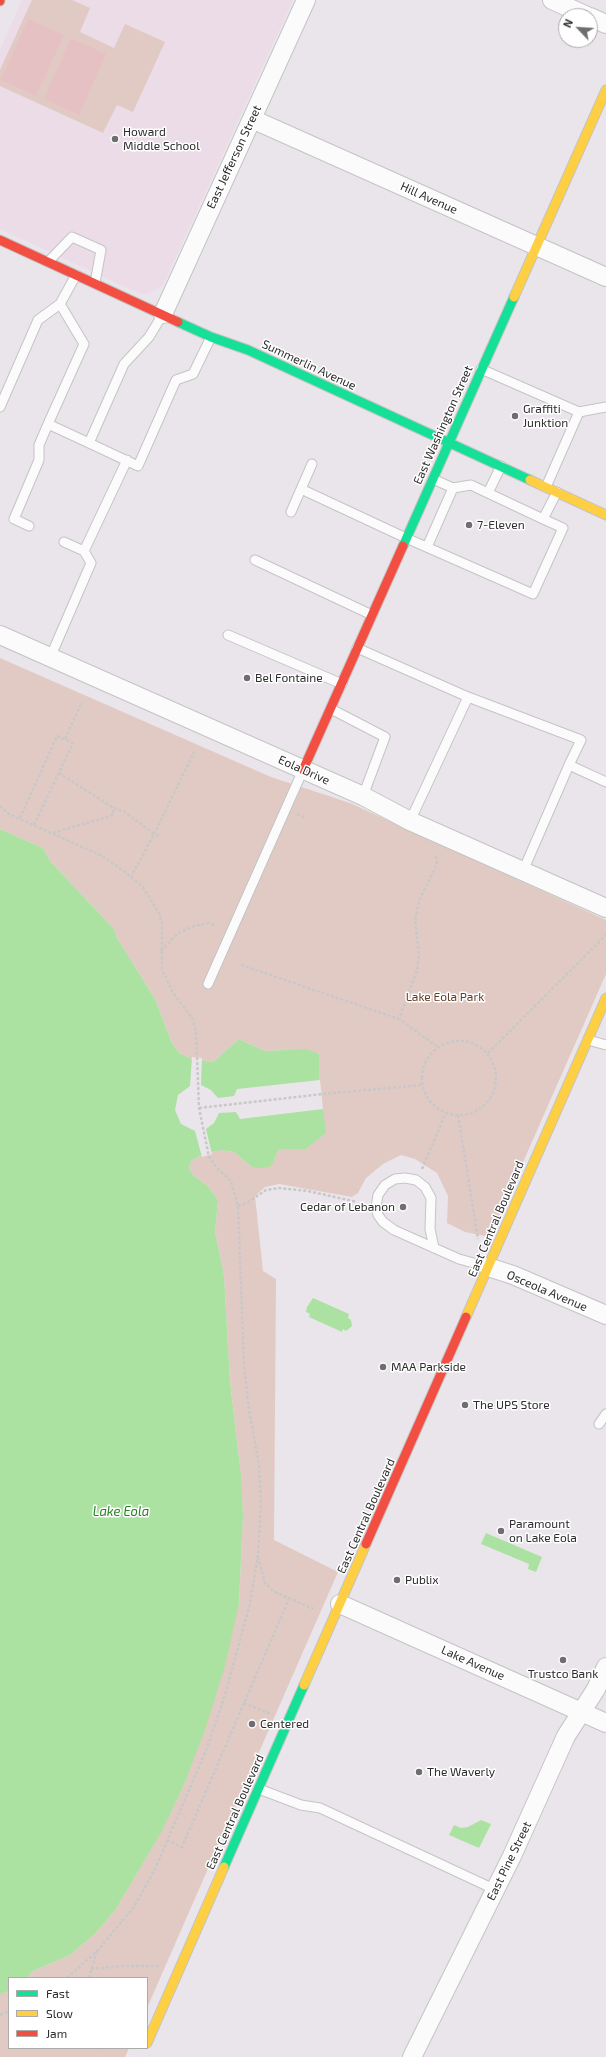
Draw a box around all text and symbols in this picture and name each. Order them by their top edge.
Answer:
north arrow [558,8,598,48]
text: N [560,17,575,29]
street label: East Jefferson Street [204,103,264,211]
place label: Howard Middle School [123,125,200,153]
marker: Howard Middle School [110,134,120,144]
street label: Hill Avenue [398,179,460,217]
street label: Summerlin Avenue [260,337,358,393]
street label: East Washington Street [410,363,476,487]
place label: Graffiti Junktion [523,402,568,430]
marker: Graffiti Junktion [510,411,520,421]
place label: 7-Eleven [477,518,525,532]
marker: 7-Eleven [464,520,474,530]
place label: Bel Fontaine [255,671,323,685]
marker: Bel Fontaine [242,673,252,683]
street label: Eola Drive [276,752,332,788]
park label: Lake Eola Park [406,990,484,1004]
street label: East Central Boulevard [465,1159,527,1279]
place label: Cedar of Lebanon [300,1200,395,1214]
marker: Cedar of Lebanon [398,1202,408,1212]
street label: Osceola Avenue [505,1268,589,1314]
place label: MAA Parkside [391,1360,466,1374]
marker: MAA Parkside [378,1362,388,1372]
place label: The UPS Store [473,1398,550,1412]
marker: The UPS Store [460,1400,470,1410]
street label: East Central Boulevard [334,1456,398,1576]
water label: Lake Eola [93,1504,149,1520]
place label: Paramount on Lake Eola [509,1517,577,1545]
marker: Paramount on Lake Eola [496,1526,506,1536]
place label: Publix [405,1573,439,1587]
marker: Publix [392,1575,402,1585]
street label: Lake Avenue [439,1643,507,1683]
marker: Trustco Bank [558,1655,568,1665]
place label: Trustco Bank [528,1667,598,1681]
place label: Centered [260,1717,309,1731]
marker: Centered [247,1719,257,1729]
street label: East Central Boulevard [203,1752,267,1872]
place label: The Waverly [427,1765,495,1779]
marker: The Waverly [414,1767,424,1777]
street label: East Pine Street [484,1819,534,1903]
legend [8,1977,148,2049]
text: Fast [46,1986,69,2000]
text: Slow [46,2006,73,2020]
text: Jam [46,2026,67,2040]

